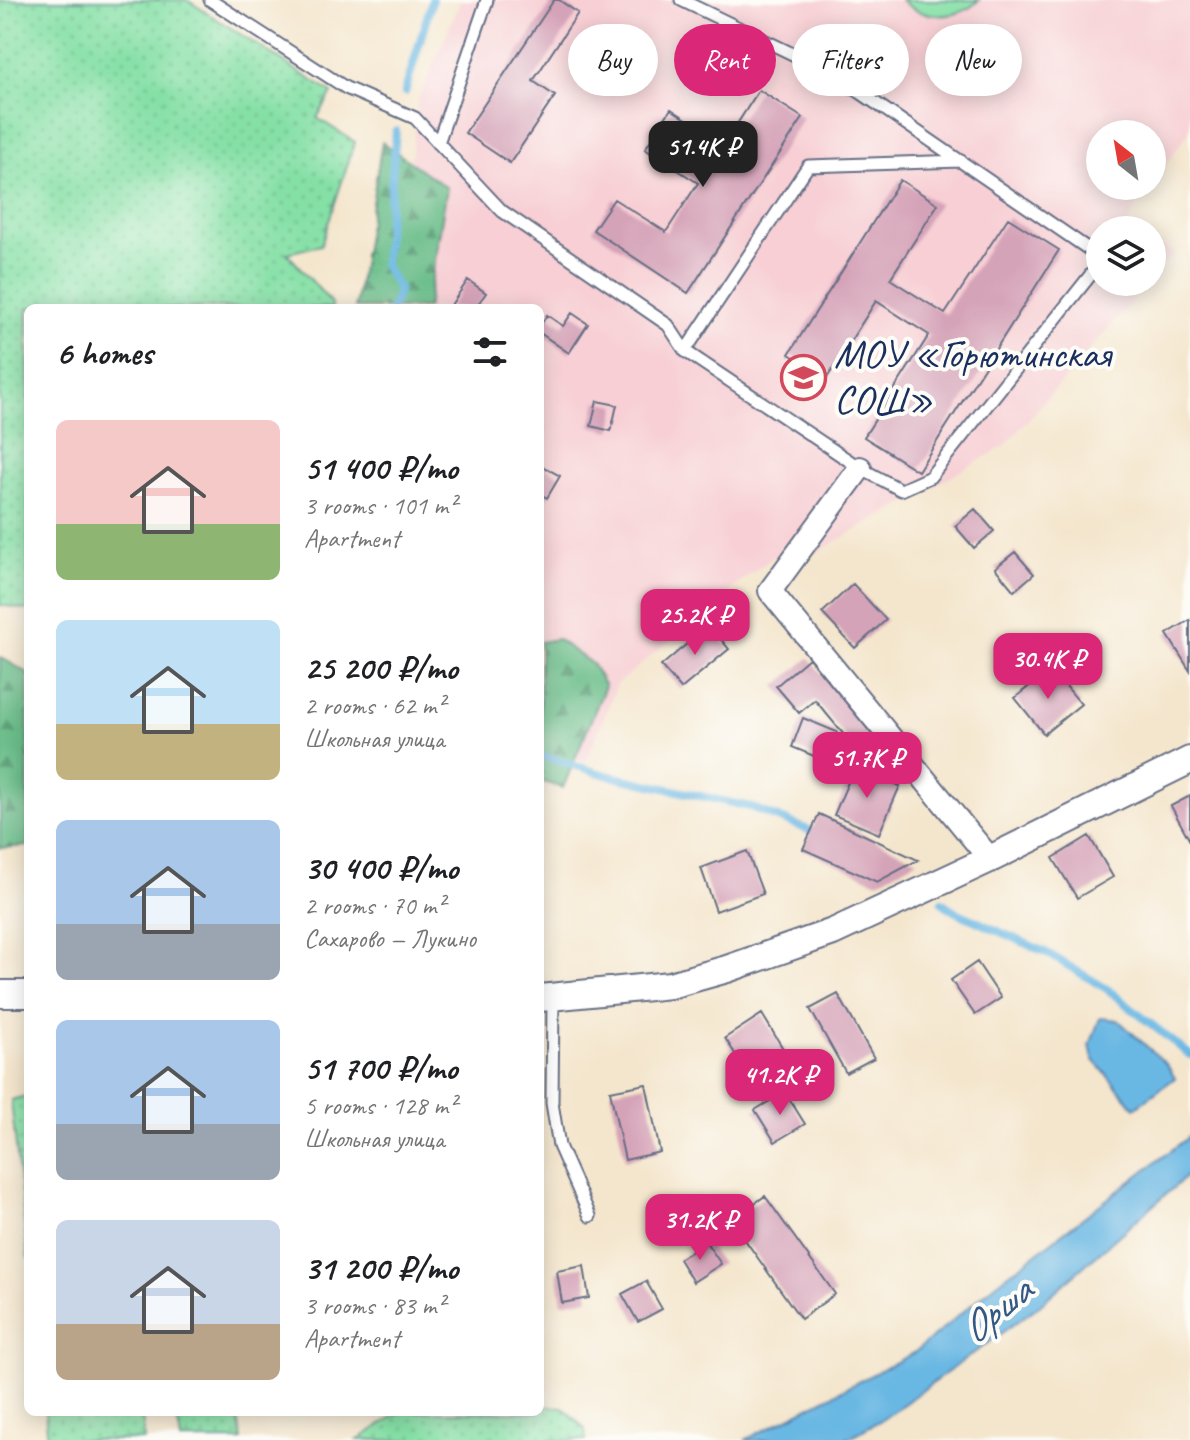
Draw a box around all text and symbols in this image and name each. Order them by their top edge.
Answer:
chip: Buy [568,24,658,96]
chip: Rent [674,24,776,96]
chip: Filters [792,24,909,96]
chip: New [925,24,1022,96]
north arrow [1086,120,1166,200]
map controls [1086,120,1166,296]
pin: 51.4K ₽ [629,121,777,189]
text: 51.4K ₽ [667,130,739,163]
button: layers [1086,216,1166,296]
place label: МОУ «Горютинская СОШ» [834,329,1113,425]
icon: filters [468,330,512,374]
text: 6 homes [56,331,153,374]
school or university icon: МОУ «Горютинская СОШ» [779,353,827,401]
text: 51 400 ₽/mo [304,446,458,489]
icon: home [120,452,216,548]
text: 3 rooms · 101 m² [304,489,456,522]
text: Apartment [304,522,400,555]
pin: 25.2K ₽ [621,589,769,657]
text: 25.2K ₽ [659,598,731,631]
pin: 30.4K ₽ [974,633,1122,701]
text: 30.4K ₽ [1011,642,1085,675]
text: 25 200 ₽/mo [304,646,458,689]
icon: home [120,652,216,748]
text: 2 rooms · 62 m² [304,689,445,722]
text: Школьная улица [304,722,444,755]
pin: 51.7K ₽ [793,732,941,800]
text: 51.7K ₽ [831,741,903,774]
text: 30 400 ₽/mo [304,846,458,889]
icon: home [120,852,216,948]
text: 2 rooms · 70 m² [304,889,445,922]
text: Сахарово — Лукино [304,922,476,955]
text: 51 700 ₽/mo [304,1046,457,1089]
pin: 41.2K ₽ [706,1049,854,1117]
icon: home [120,1052,216,1148]
text: 41.2K ₽ [743,1058,817,1091]
text: 5 rooms · 128 m² [304,1089,456,1122]
text: Школьная улица [304,1122,444,1155]
pin: 31.2K ₽ [626,1194,774,1262]
text: 31.2K ₽ [663,1203,737,1236]
text: 31 200 ₽/mo [304,1246,458,1289]
icon: home [120,1252,216,1348]
water label: Орша [949,1263,1046,1355]
text: 3 rooms · 83 m² [304,1289,445,1322]
text: Apartment [304,1322,400,1355]

